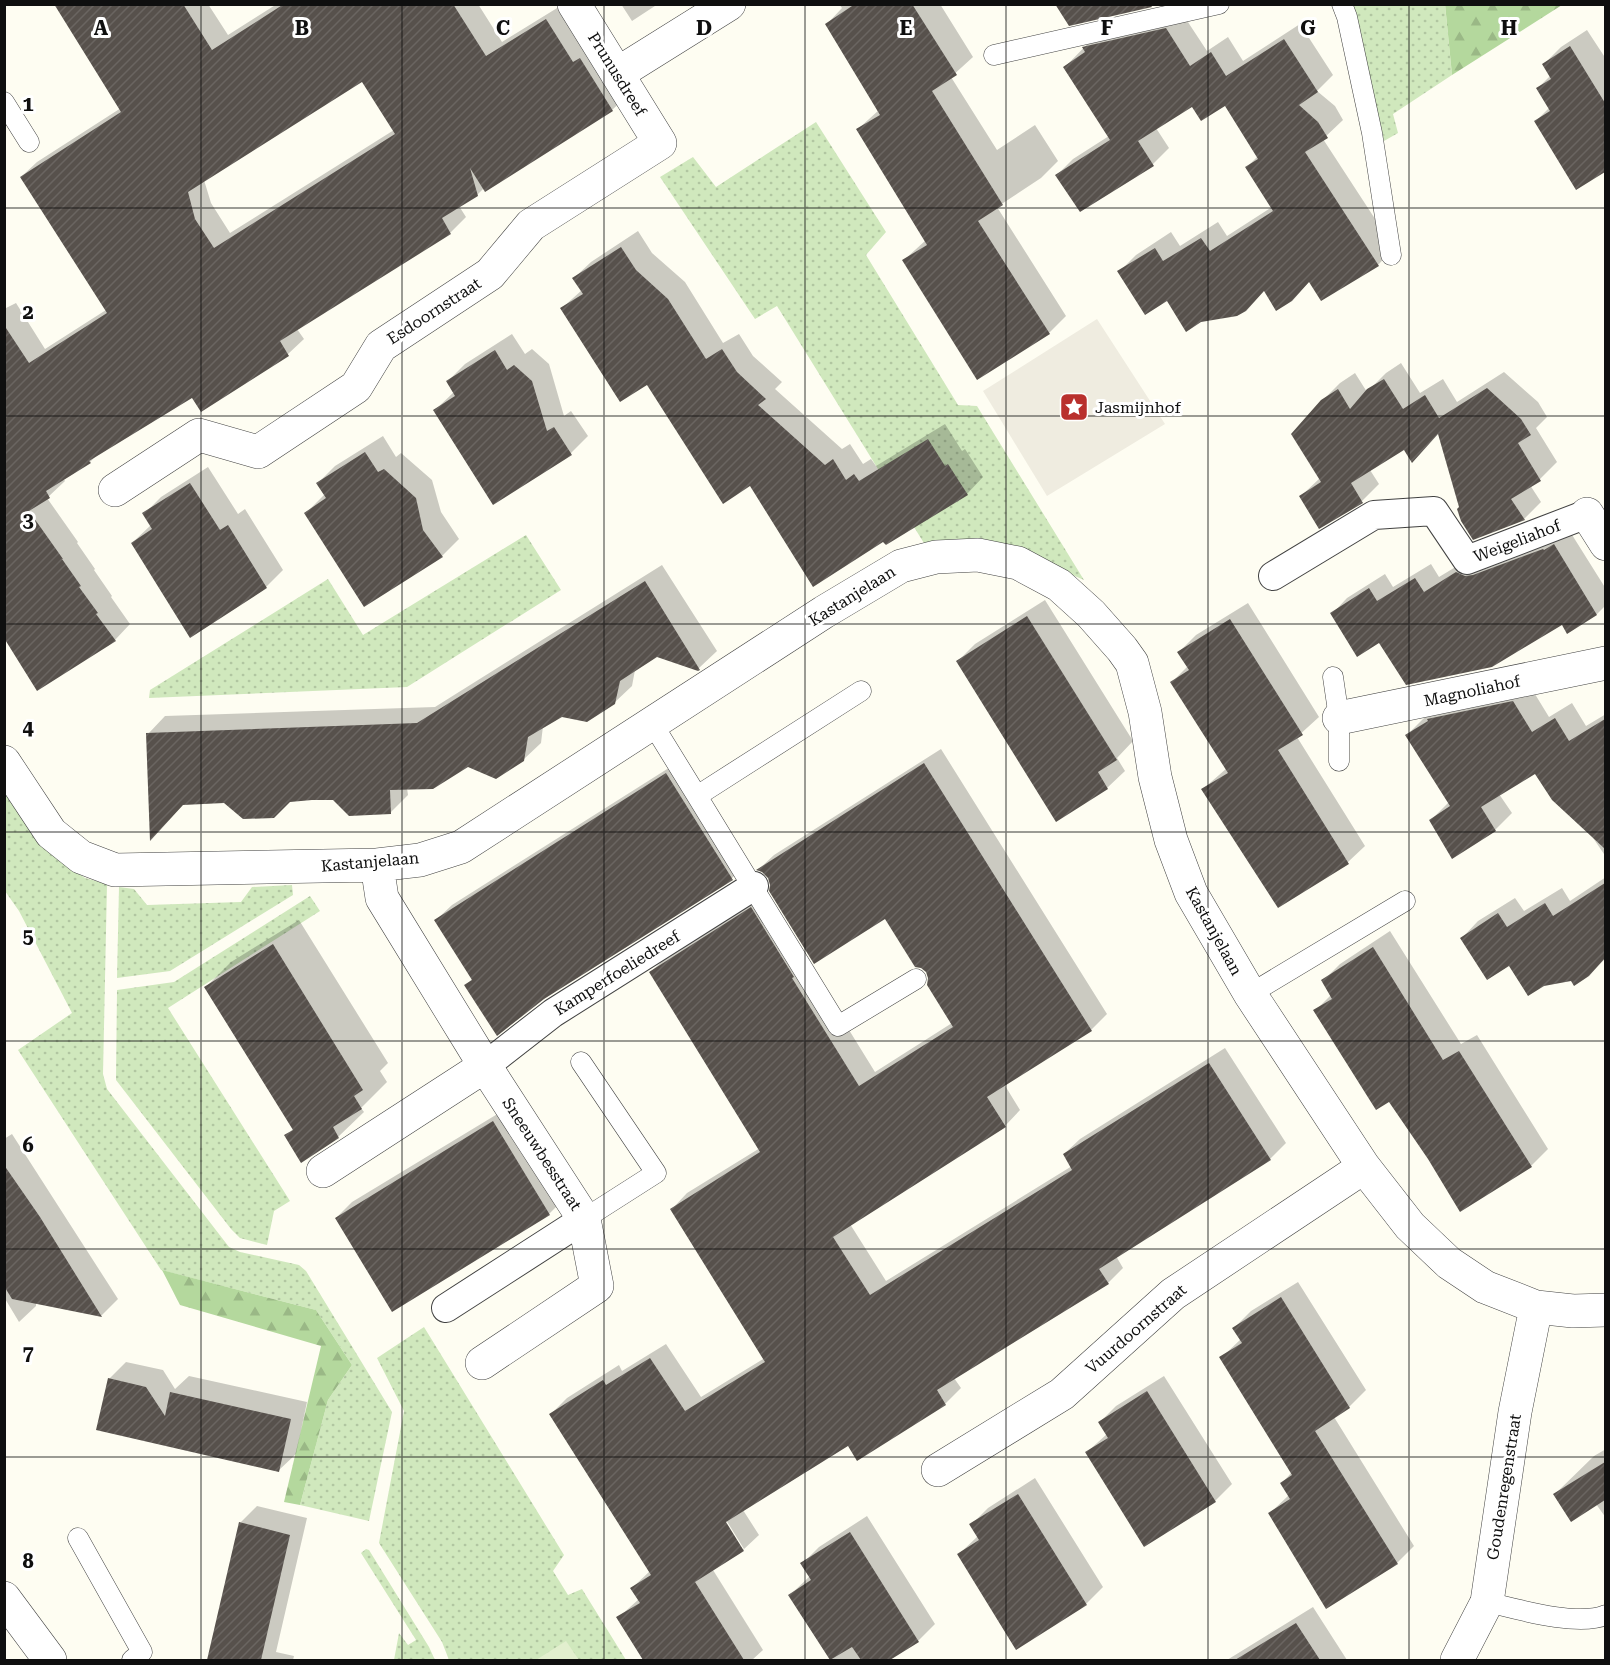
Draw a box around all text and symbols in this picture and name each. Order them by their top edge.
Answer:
text: A [94,16,109,40]
text: B [295,16,309,40]
text: C [496,16,510,40]
text: D [696,16,712,40]
text: E [900,16,913,40]
text: F [1101,16,1113,40]
text: G [1300,16,1316,40]
text: H [1501,16,1517,40]
street label: Prunusdreef [584,29,651,120]
text: 1 [22,92,34,116]
street label: Esdoornstraat [384,274,484,348]
text: 2 [22,300,34,324]
place icon: Jasmijnhof [1058,391,1090,423]
place label: Jasmijnhof [1095,398,1181,417]
text: 3 [22,508,34,532]
street label: Weigeliahof [1471,515,1564,566]
street label: Kastanjelaan [805,562,899,630]
street label: Magnoliahof [1422,671,1523,710]
text: 4 [22,716,34,740]
street label: Kastanjelaan [320,848,420,876]
street label: Kastanjelaan [1182,883,1246,979]
text: 5 [22,924,34,948]
street label: Kamperfoeliedreef [551,926,684,1019]
street label: Sneeuwbesstraat [498,1094,586,1214]
text: 6 [22,1133,34,1157]
street label: Vuurdoornstraat [1082,1280,1190,1378]
text: 7 [22,1341,34,1365]
street label: Goudenregenstraat [1483,1412,1525,1561]
text: 8 [22,1549,34,1573]

